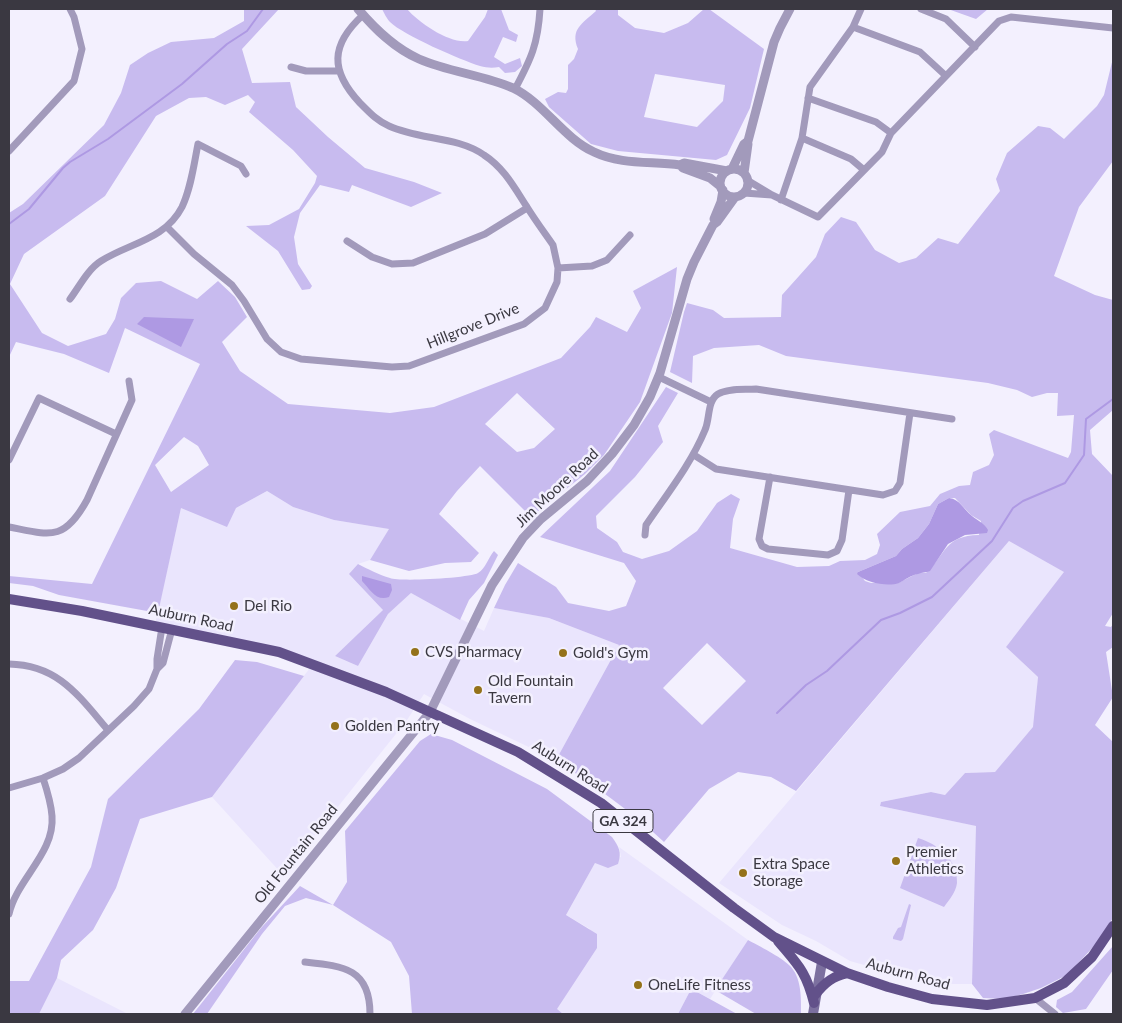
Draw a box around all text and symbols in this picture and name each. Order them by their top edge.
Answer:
street label: Hillgrove Drive [424,299,522,353]
street label: Jim Moore Road [512,445,602,531]
place label: Del Rio [244,597,292,615]
street label: Auburn Road [147,600,235,636]
marker: Del Rio [228,600,240,612]
place label: CVS Pharmacy [425,643,522,661]
place label: Gold's Gym [573,644,648,662]
marker: CVS Pharmacy [409,646,421,658]
marker: Gold's Gym [557,647,569,659]
place label: Old Fountain Tavern [488,672,573,707]
marker: Old Fountain Tavern [472,684,484,696]
place label: Golden Pantry [345,717,439,735]
marker: Golden Pantry [329,720,341,732]
street label: Auburn Road [529,737,611,797]
street label: Old Fountain Road [250,801,342,907]
road number: GA 324 [593,809,653,832]
place label: Premier Athletics [906,843,964,878]
place label: Extra Space Storage [753,855,830,890]
marker: Premier Athletics [890,855,902,867]
marker: Extra Space Storage [737,867,749,879]
street label: Auburn Road [864,954,952,994]
place label: OneLife Fitness [648,976,751,994]
marker: OneLife Fitness [632,979,644,991]

